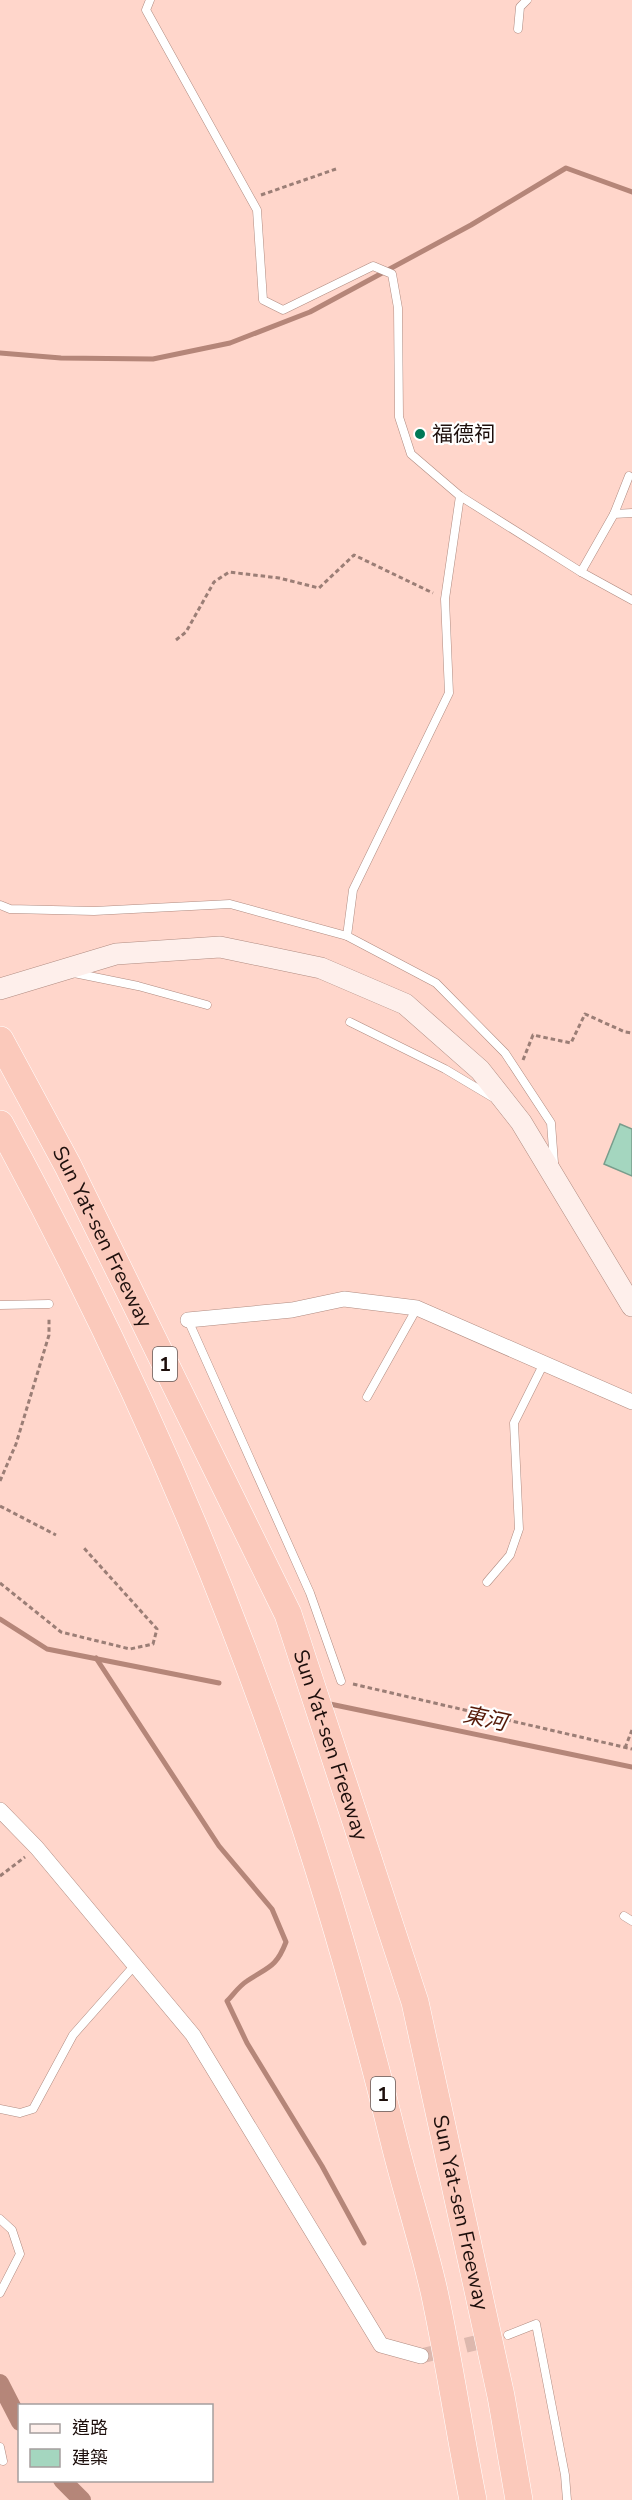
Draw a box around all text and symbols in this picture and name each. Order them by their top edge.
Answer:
place label: 福德祠 [432,420,495,448]
marker: 福德祠 [413,427,427,441]
street label: Sun Yat-sen Freeway [46,1141,159,1332]
road number: 1 [153,1347,177,1381]
street label: Sun Yat-sen Freeway [287,1646,375,1844]
water label: 東河 [460,1700,514,1739]
road number: 1 [371,2077,395,2111]
street label: Sun Yat-sen Freeway [426,2112,496,2313]
legend [18,2404,213,2482]
text: 道路 [72,2416,108,2440]
text: 建築 [72,2446,108,2470]

